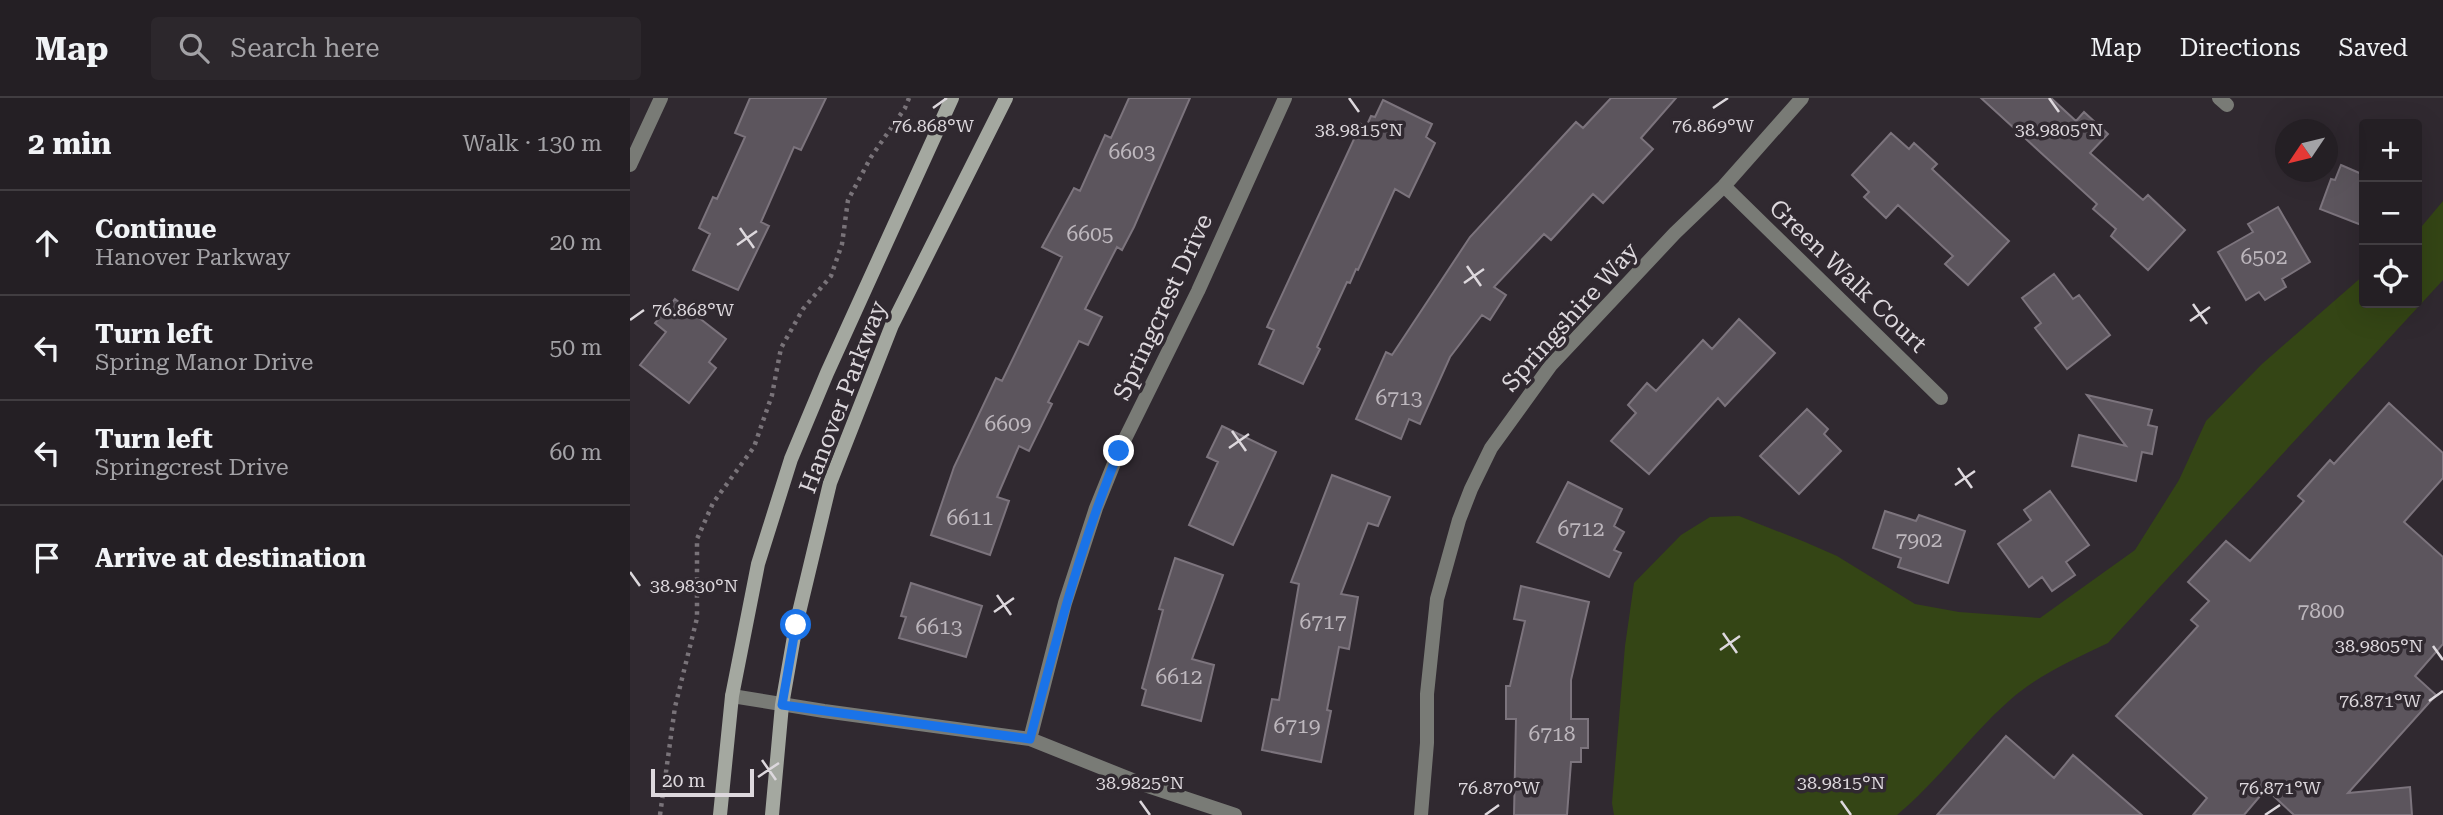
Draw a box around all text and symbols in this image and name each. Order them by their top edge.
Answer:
search box [151,17,641,80]
text: Map [35,29,109,68]
icon: search [175,29,213,67]
text: Search here [231,33,380,63]
text: Map [2090,34,2142,62]
text: Directions [2180,34,2300,62]
text: Saved [2338,34,2408,62]
text: 76.868°W [892,115,975,136]
text: 76.869°W [1672,115,1755,136]
text: 38.9815°N [1315,119,1403,140]
text: 38.9805°N [2015,119,2103,140]
north arrow [2275,119,2338,182]
map controls [2359,119,2422,308]
button: + [2359,119,2422,182]
text: 2 min [28,126,111,161]
text: Walk · 130 m [463,130,602,157]
house number: 6603 [1108,140,1156,164]
button: − [2359,182,2422,245]
street label: Green Walk Court [1764,194,1932,358]
street label: Springcrest Drive [1108,210,1218,404]
text: Continue [95,214,217,244]
house number: 6605 [1066,222,1114,246]
icon: ahead [28,224,66,262]
text: 20 m [549,229,602,256]
street label: Springshire Way [1496,236,1645,397]
text: Hanover Parkway [95,244,290,271]
house number: 6502 [2240,245,2288,269]
button: locate [2359,245,2422,308]
street label: Hanover Parkway [793,296,893,497]
text: 76.868°W [652,299,735,320]
text: Turn left [95,319,213,349]
icon: left [28,329,66,367]
text: 50 m [549,334,602,361]
text: Spring Manor Drive [95,349,313,376]
house number: 6713 [1375,386,1423,410]
house number: 6609 [984,412,1032,436]
text: Turn left [95,424,213,454]
icon: left [28,434,66,472]
route end [1103,435,1134,466]
text: 60 m [549,439,602,466]
text: Springcrest Drive [95,454,289,481]
house number: 6611 [946,506,994,530]
house number: 6712 [1557,517,1605,541]
house number: 7902 [1895,528,1943,552]
icon: arrive [28,539,66,577]
text: Arrive at destination [95,543,366,573]
text: 38.9830°N [650,575,738,596]
house number: 7800 [2297,599,2345,623]
route start [780,609,811,640]
house number: 6717 [1299,610,1347,634]
house number: 6613 [915,615,963,639]
text: 38.9805°N [2335,635,2423,656]
house number: 6612 [1155,665,1203,689]
text: 76.871°W [2339,690,2422,711]
house number: 6719 [1273,714,1321,738]
house number: 6718 [1528,722,1576,746]
scale bar [651,766,754,798]
text: 20 m [662,769,705,792]
text: 38.9825°N [1096,772,1184,793]
text: 38.9815°N [1797,772,1885,793]
text: 76.870°W [1458,777,1541,798]
text: 76.871°W [2239,777,2322,798]

